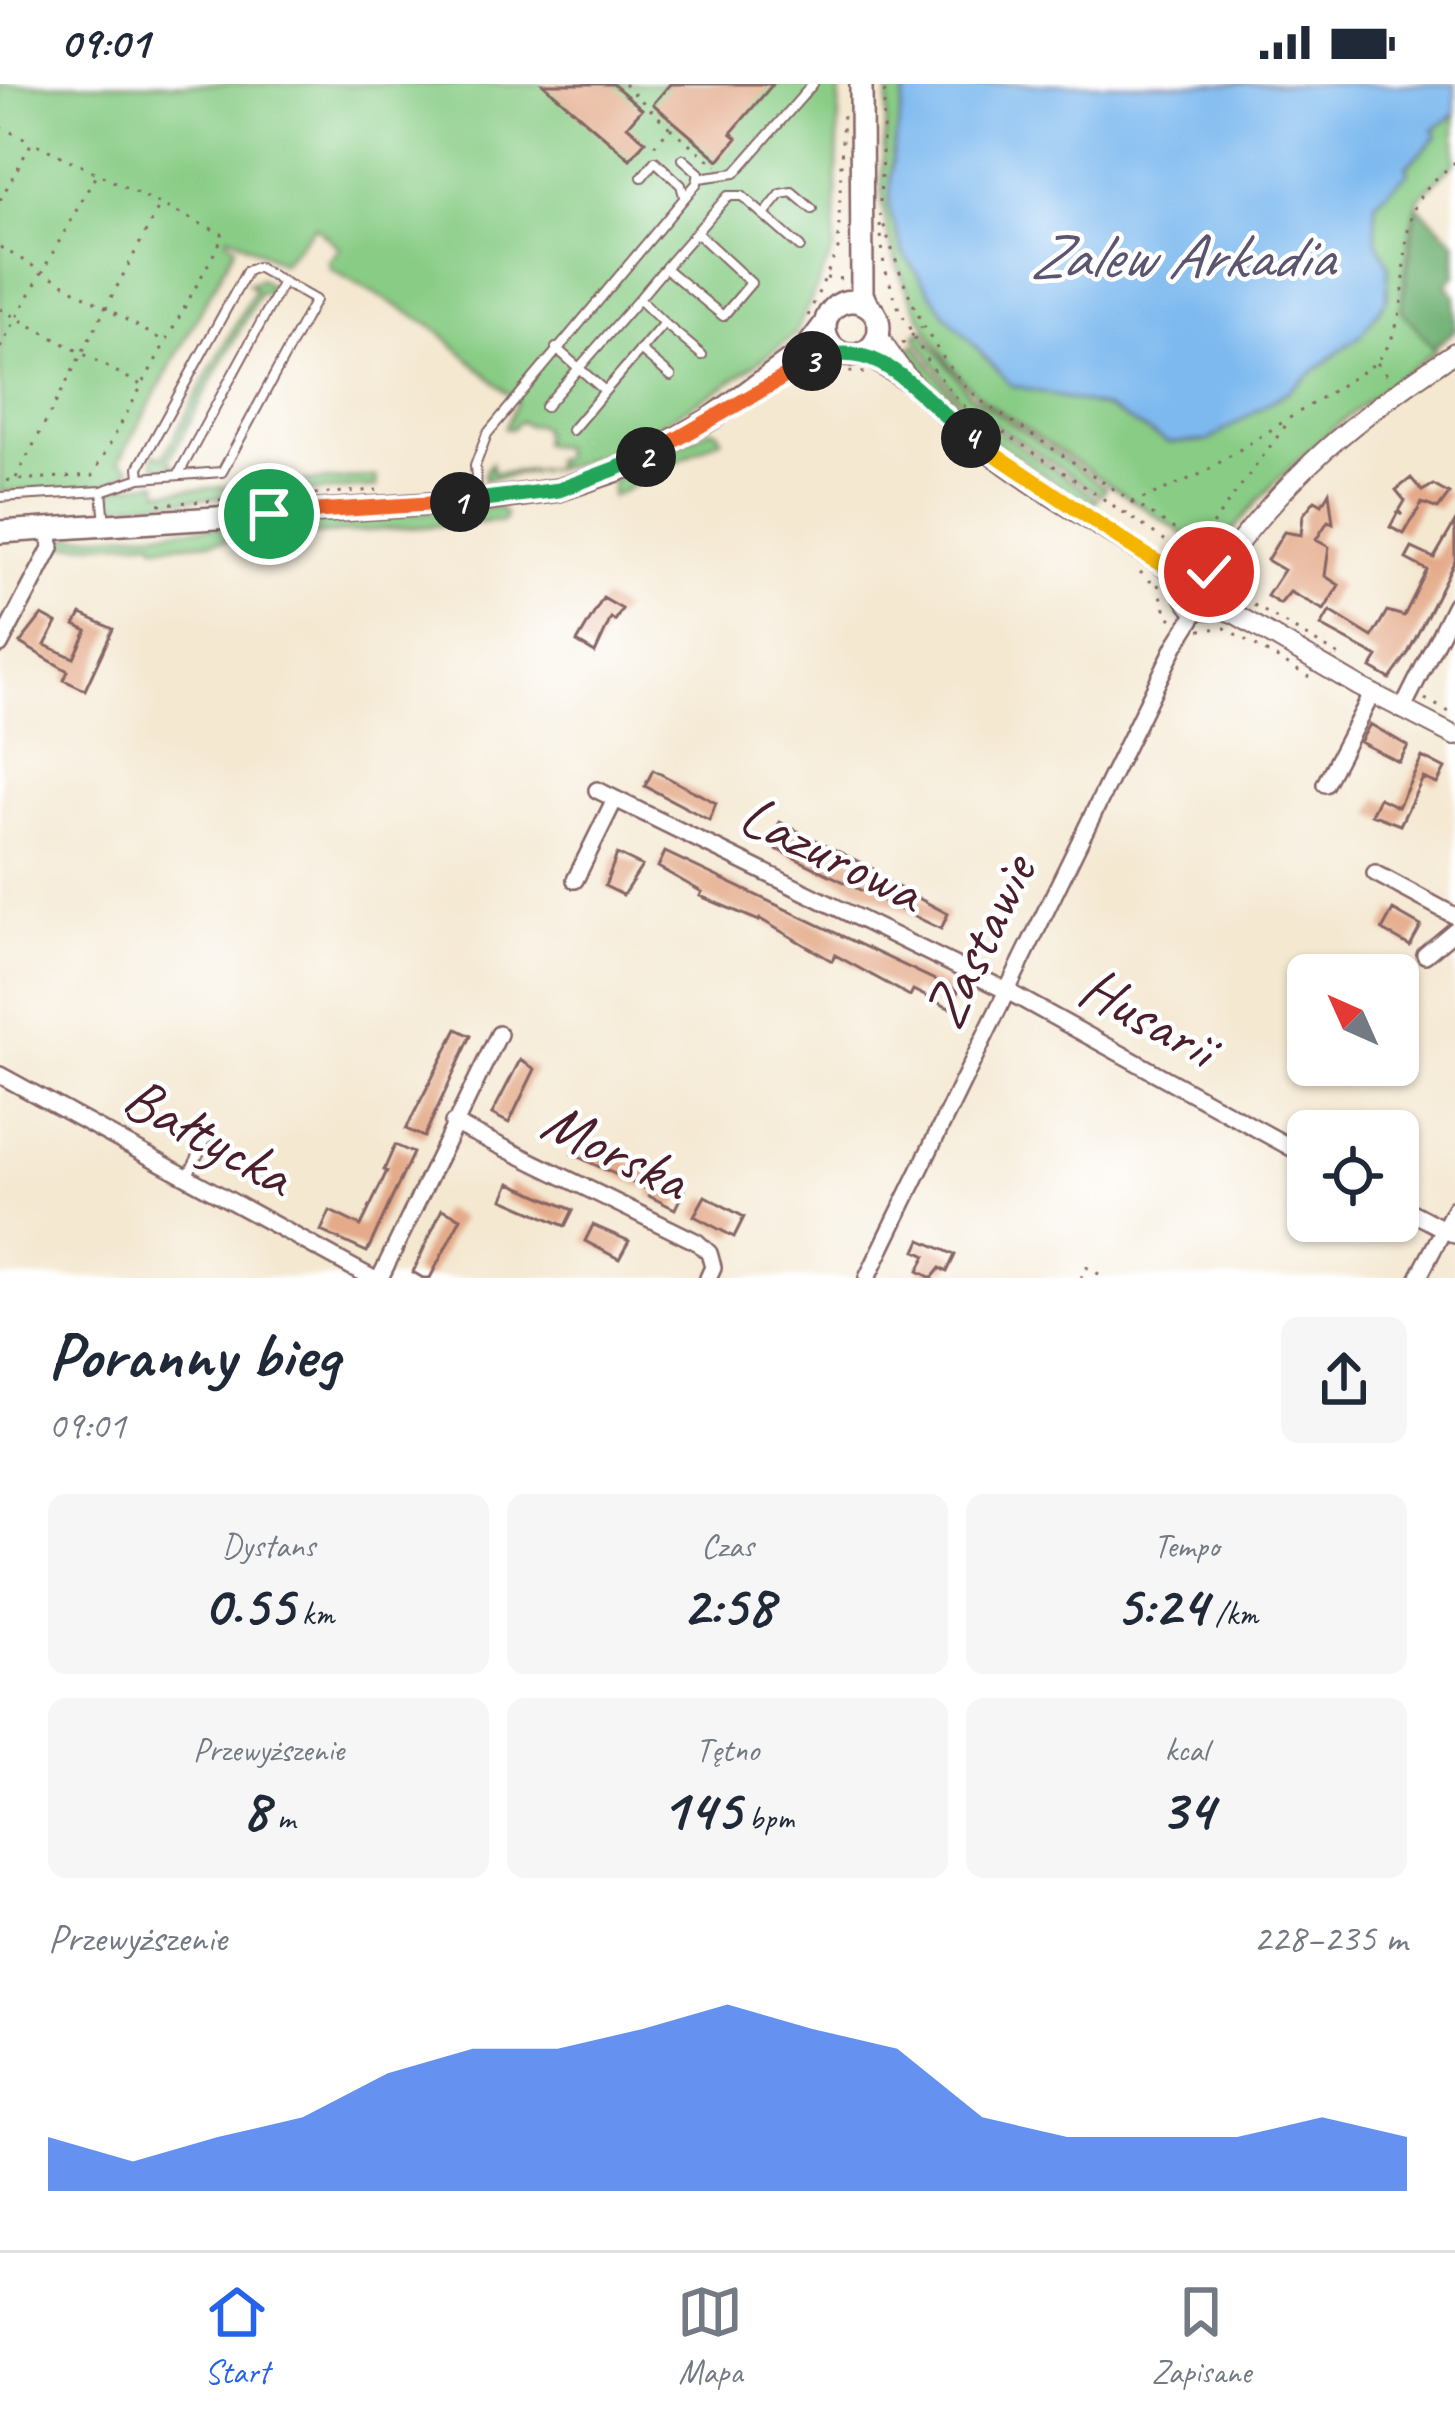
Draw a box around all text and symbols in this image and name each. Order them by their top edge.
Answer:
text: 09:01 [60,14,149,71]
water label: Zalew Arkadia [1029,217,1338,296]
pin: 3 [782,331,842,391]
text: 3 [805,340,819,382]
pin: 4 [941,408,1001,468]
text: 4 [964,417,978,459]
pin: 2 [616,427,676,487]
text: 2 [639,436,653,478]
pin [218,463,320,565]
pin: 1 [430,472,490,532]
icon: arrive [236,481,302,547]
text: 1 [453,481,467,523]
pin [1158,521,1260,623]
icon: check [1176,539,1242,605]
street label: Lazurowa [728,776,938,931]
street label: Zastawie [905,839,1055,1040]
street label: Husarii [1067,949,1236,1088]
north arrow [1287,954,1419,1086]
map controls [1287,954,1419,1242]
street label: Bałtycka [111,1059,310,1215]
street label: Morska [530,1082,704,1219]
button: locate [1287,1110,1419,1242]
text: Poranny bieg [48,1314,339,1397]
button: share [1281,1317,1407,1443]
text: 09:01 [48,1401,126,1450]
text: Dystans [222,1525,315,1567]
text: Czas [701,1525,754,1567]
text: Tempo [1154,1525,1219,1567]
text: 0.55 [203,1567,294,1643]
text: 2:58 [682,1567,773,1643]
text: 5:24 [1115,1567,1207,1643]
text: km [294,1593,334,1635]
text: /km [1207,1593,1258,1635]
text: Przewyższenie [193,1729,344,1771]
text: Tętno [696,1729,759,1771]
text: kcal [1165,1729,1208,1771]
text: 8 [242,1771,269,1847]
text: 145 [661,1771,741,1847]
text: 34 [1160,1771,1214,1847]
text: m [269,1797,295,1839]
text: bpm [741,1797,794,1839]
text: Przewyższenie [48,1914,227,1963]
text: 228–235 m [1253,1914,1407,1963]
tab: Start [204,2279,270,2393]
tab: Mapa [677,2279,743,2393]
tab: Zapisane [1151,2279,1251,2393]

